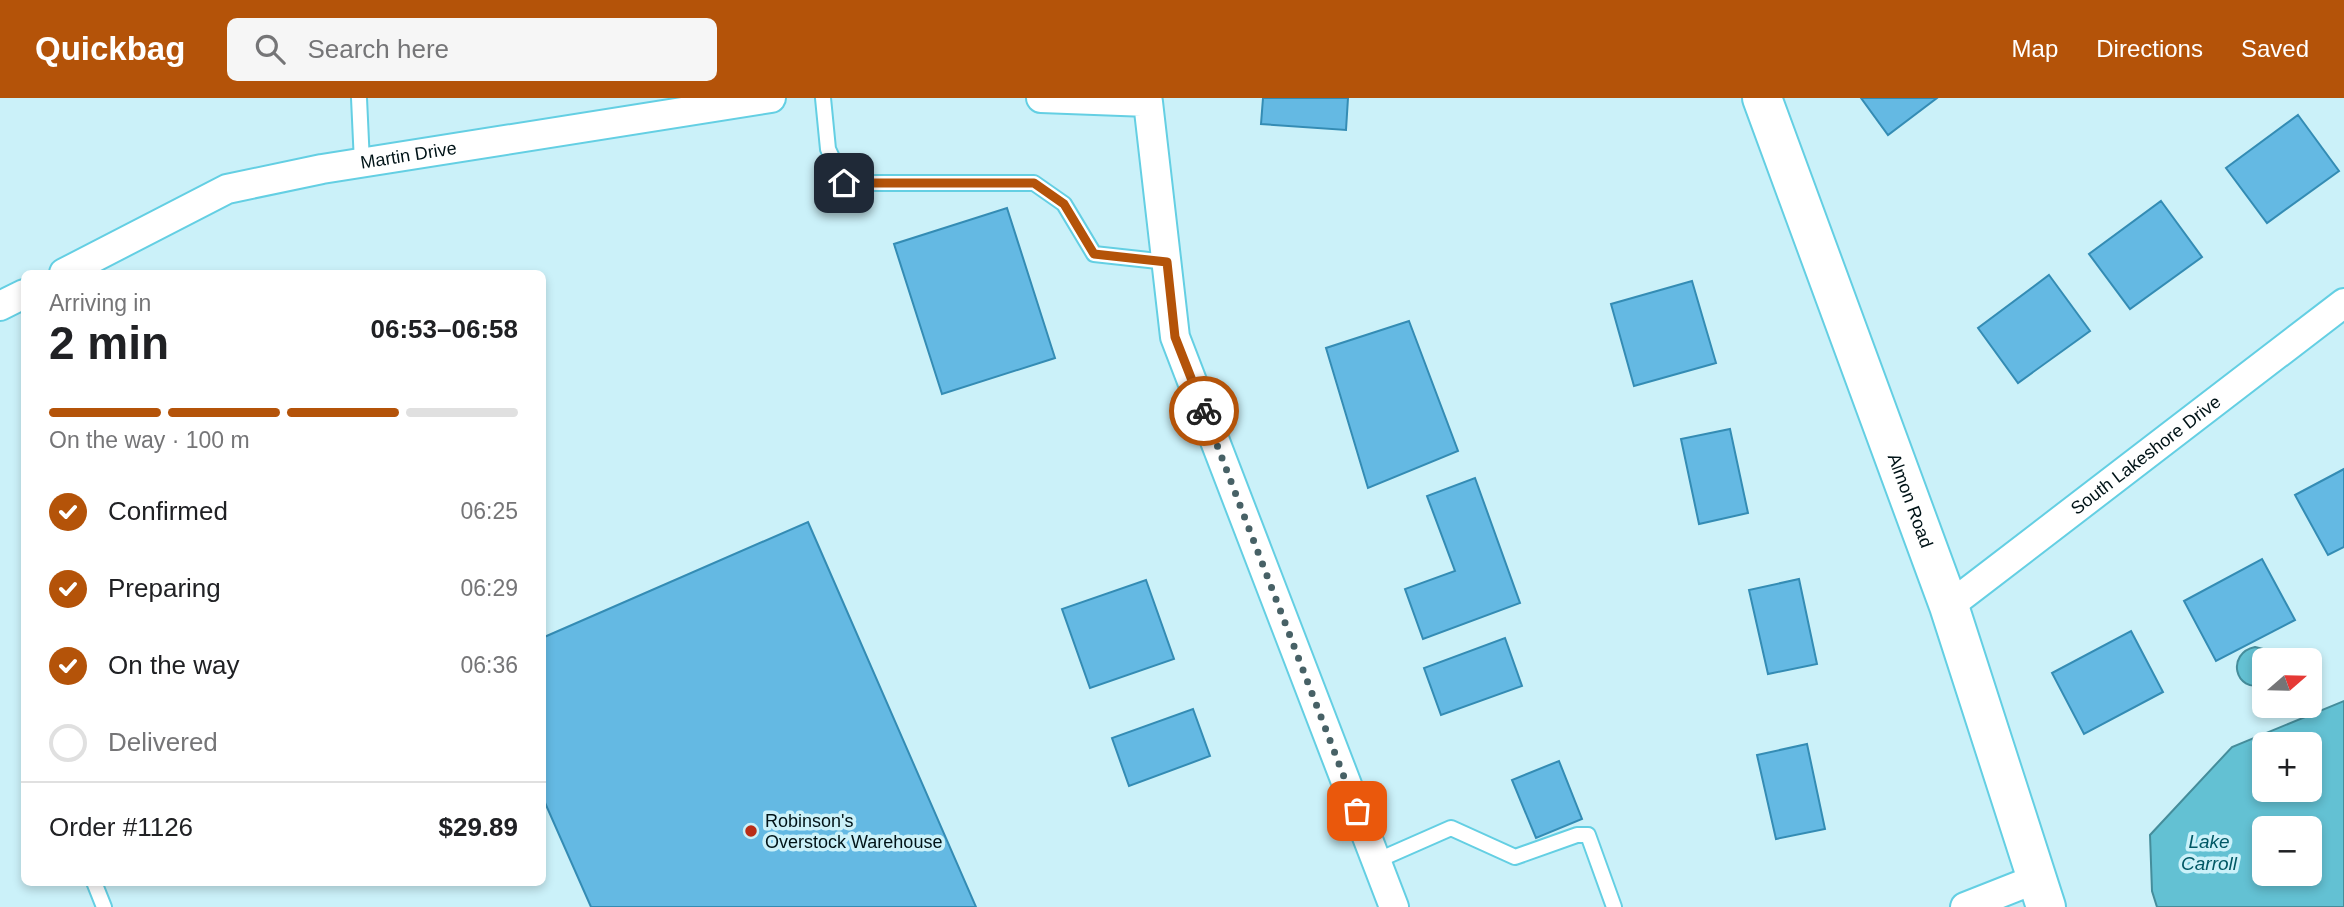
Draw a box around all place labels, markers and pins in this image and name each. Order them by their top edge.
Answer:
pin [814,153,874,213]
pin [1327,781,1387,841]
place label: Robinson's Overstock Warehouse [765,811,942,852]
marker: Robinson's Overstock Warehouse [743,823,759,839]

